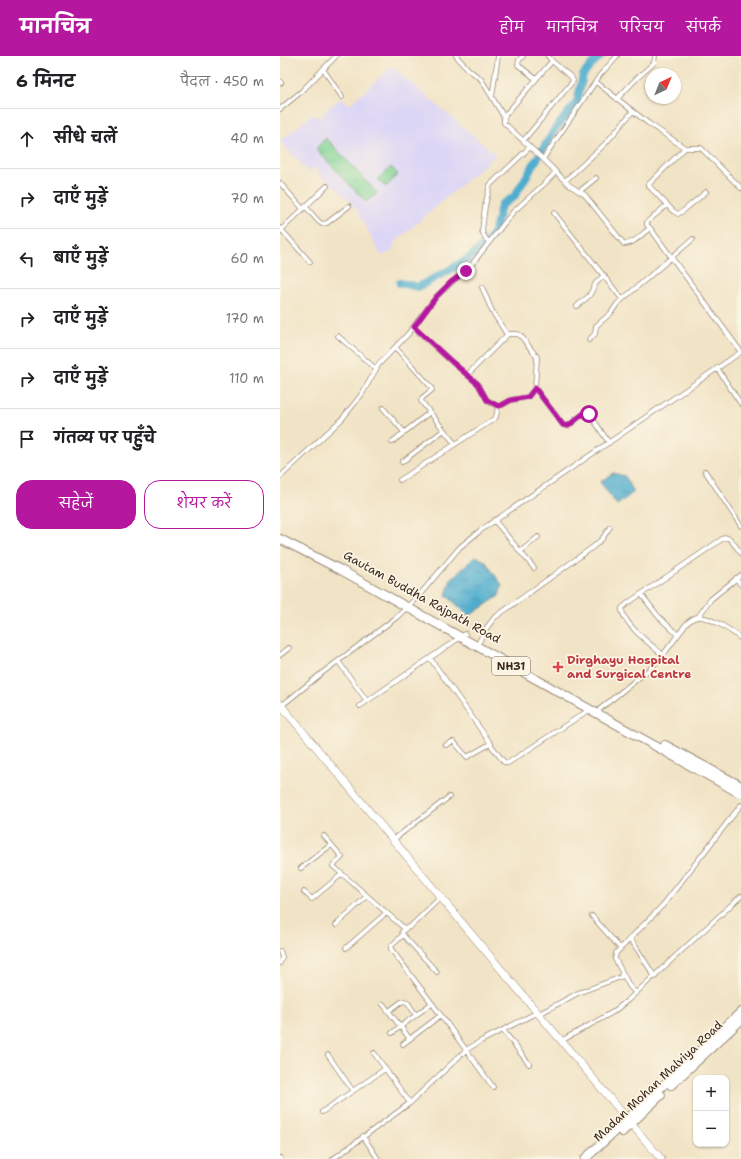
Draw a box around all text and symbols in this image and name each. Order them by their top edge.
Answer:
text: मानचित्र [20,14,91,39]
text: होम [500,18,524,36]
text: मानचित्र [546,18,598,36]
text: परिचय [620,18,664,36]
text: संपर्क [686,18,721,36]
north arrow [645,68,681,104]
text: 6 मिनट [16,70,75,92]
text: पैदल · 450 m [180,73,264,90]
icon: ahead [16,128,38,150]
text: सीधे चलें [54,128,117,148]
text: 40 m [230,130,264,147]
icon: right [16,188,38,210]
text: दाएँ मुड़ें [54,188,108,208]
text: 70 m [230,190,264,207]
icon: left [16,248,38,270]
text: बाएँ मुड़ें [54,248,108,268]
text: 60 m [231,250,264,267]
route end [457,262,475,280]
icon: right [16,308,38,330]
text: दाएँ मुड़ें [54,308,108,328]
text: 170 m [226,310,264,327]
icon: right [16,368,38,390]
text: दाएँ मुड़ें [54,368,108,388]
text: 110 m [229,370,264,387]
route start [580,405,598,423]
icon: arrive [16,428,38,450]
text: गंतव्य पर पहुँचे [54,428,156,448]
button: सहेजें [16,480,136,529]
button: शेयर करें [144,480,264,529]
street label: Gautam Buddha Rajpath Road [341,547,504,647]
place label: Dirghayu Hospital and Surgical Centre [567,652,691,682]
road number: NH31 [492,657,530,675]
marker: Dirghayu Hospital and Surgical Centre [552,661,564,673]
street label: Madan Mohan Malviya Road [590,1017,726,1145]
map controls [693,1075,729,1147]
button: + [693,1075,729,1111]
button: − [693,1111,729,1147]

